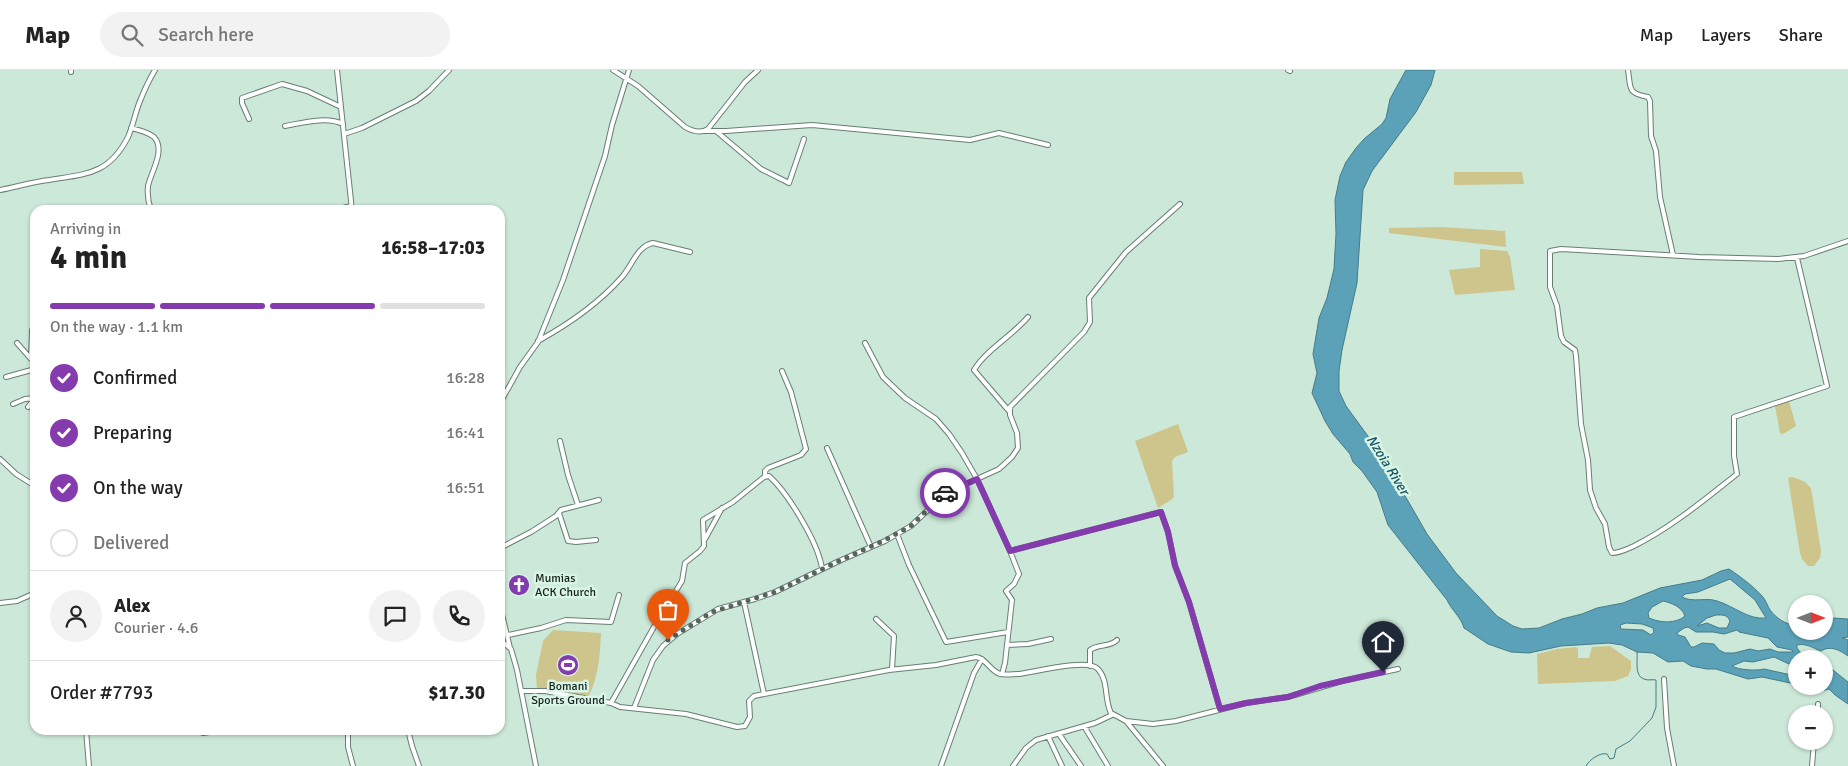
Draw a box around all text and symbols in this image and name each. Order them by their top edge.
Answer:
search box [100,12,450,57]
text: Map [25,20,70,50]
icon: search [118,21,146,49]
text: Search here [158,23,254,47]
text: Map [1640,24,1673,46]
text: Layers [1701,24,1751,46]
text: Share [1779,24,1823,46]
text: Arriving in [50,219,121,239]
text: 16:58–17:03 [381,236,485,260]
text: 4 min [50,238,127,277]
text: On the way · 1.1 km [50,317,183,337]
icon: check [50,364,78,392]
text: Confirmed [93,366,177,390]
text: 16:28 [446,368,485,388]
icon: check [50,419,78,447]
text: Preparing [93,421,172,445]
text: 16:41 [446,423,485,443]
water label: Nzoia River [1363,432,1414,500]
courier [920,468,970,518]
icon: check [50,474,78,502]
text: On the way [93,476,183,500]
text: 16:51 [446,478,485,498]
icon: car [931,479,959,507]
text: Delivered [93,531,169,555]
place label: Mumias ACK Church [535,571,596,600]
church icon: Mumias ACK Church [507,573,531,597]
pin [647,589,689,640]
button: person [50,590,102,642]
button: chat [369,590,421,642]
button: phone [433,590,485,642]
text: Alex [114,594,150,618]
north arrow [1788,595,1832,640]
map controls [1788,595,1833,750]
icon: bag [654,596,682,624]
text: Courier · 4.6 [114,618,198,638]
pin [1362,621,1404,672]
icon: home [1369,628,1397,656]
button: + [1788,650,1833,695]
sports icon: Bomani Sports Ground [556,653,580,677]
place label: Bomani Sports Ground [531,679,605,708]
text: Order #7793 [50,681,153,705]
text: $17.30 [428,681,485,705]
button: − [1788,705,1833,750]

